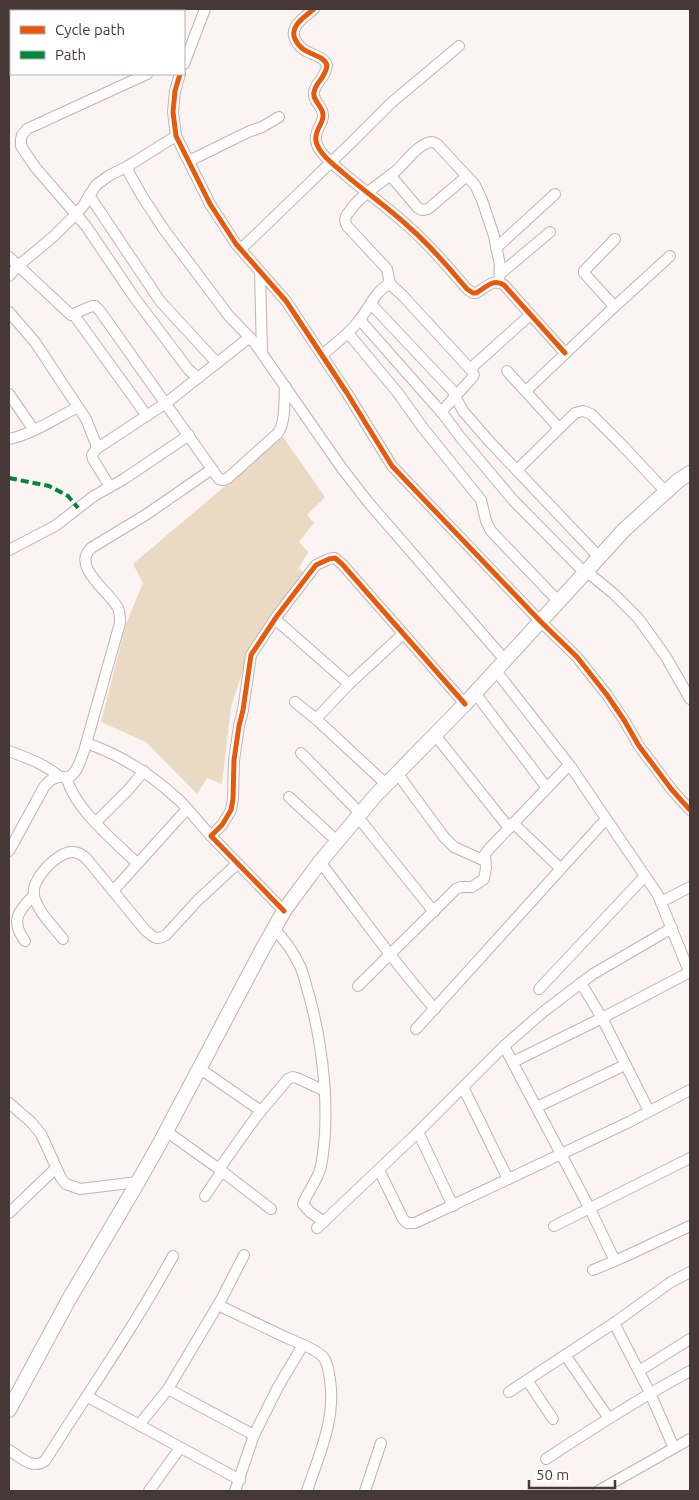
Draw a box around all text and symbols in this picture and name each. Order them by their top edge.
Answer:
legend [10,10,185,75]
text: Cycle path [55,21,125,38]
text: Path [55,46,86,63]
scale bar [529,1458,615,1490]
text: 50 m [536,1466,569,1483]

